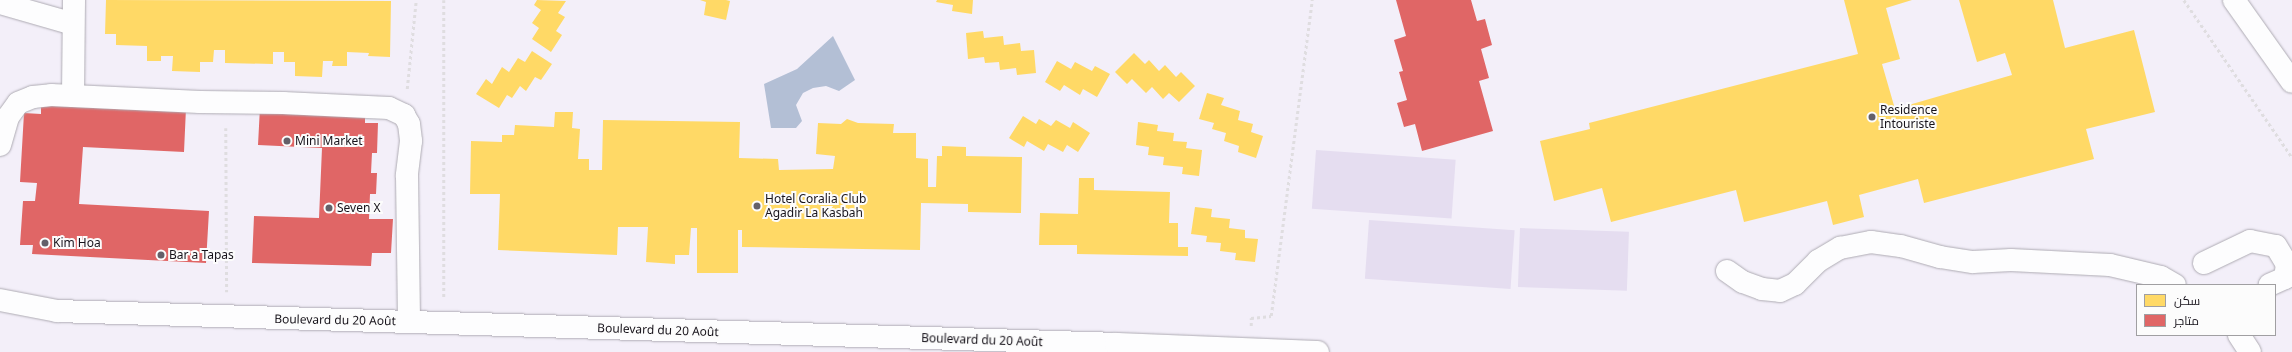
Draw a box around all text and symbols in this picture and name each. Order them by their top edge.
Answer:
place label: Residence Intouriste [1880,103,1937,131]
marker: Residence Intouriste [1867,112,1877,122]
place label: Mini Market [295,134,363,148]
marker: Mini Market [282,136,292,146]
place label: Hotel Coralia Club Agadir La Kasbah [765,192,866,220]
place label: Seven X [337,201,381,215]
marker: Hotel Coralia Club Agadir La Kasbah [752,201,762,211]
marker: Seven X [324,203,334,213]
place label: Kim Hoa [53,236,101,250]
marker: Kim Hoa [40,238,50,248]
place label: Bar a Tapas [169,248,234,262]
marker: Bar a Tapas [156,250,166,260]
legend [2136,284,2276,336]
text: سكن [2174,292,2200,309]
street label: Boulevard du 20 Août [274,312,396,328]
text: متاجر [2174,312,2199,329]
street label: Boulevard du 20 Août [597,321,719,339]
street label: Boulevard du 20 Août [921,331,1043,349]

